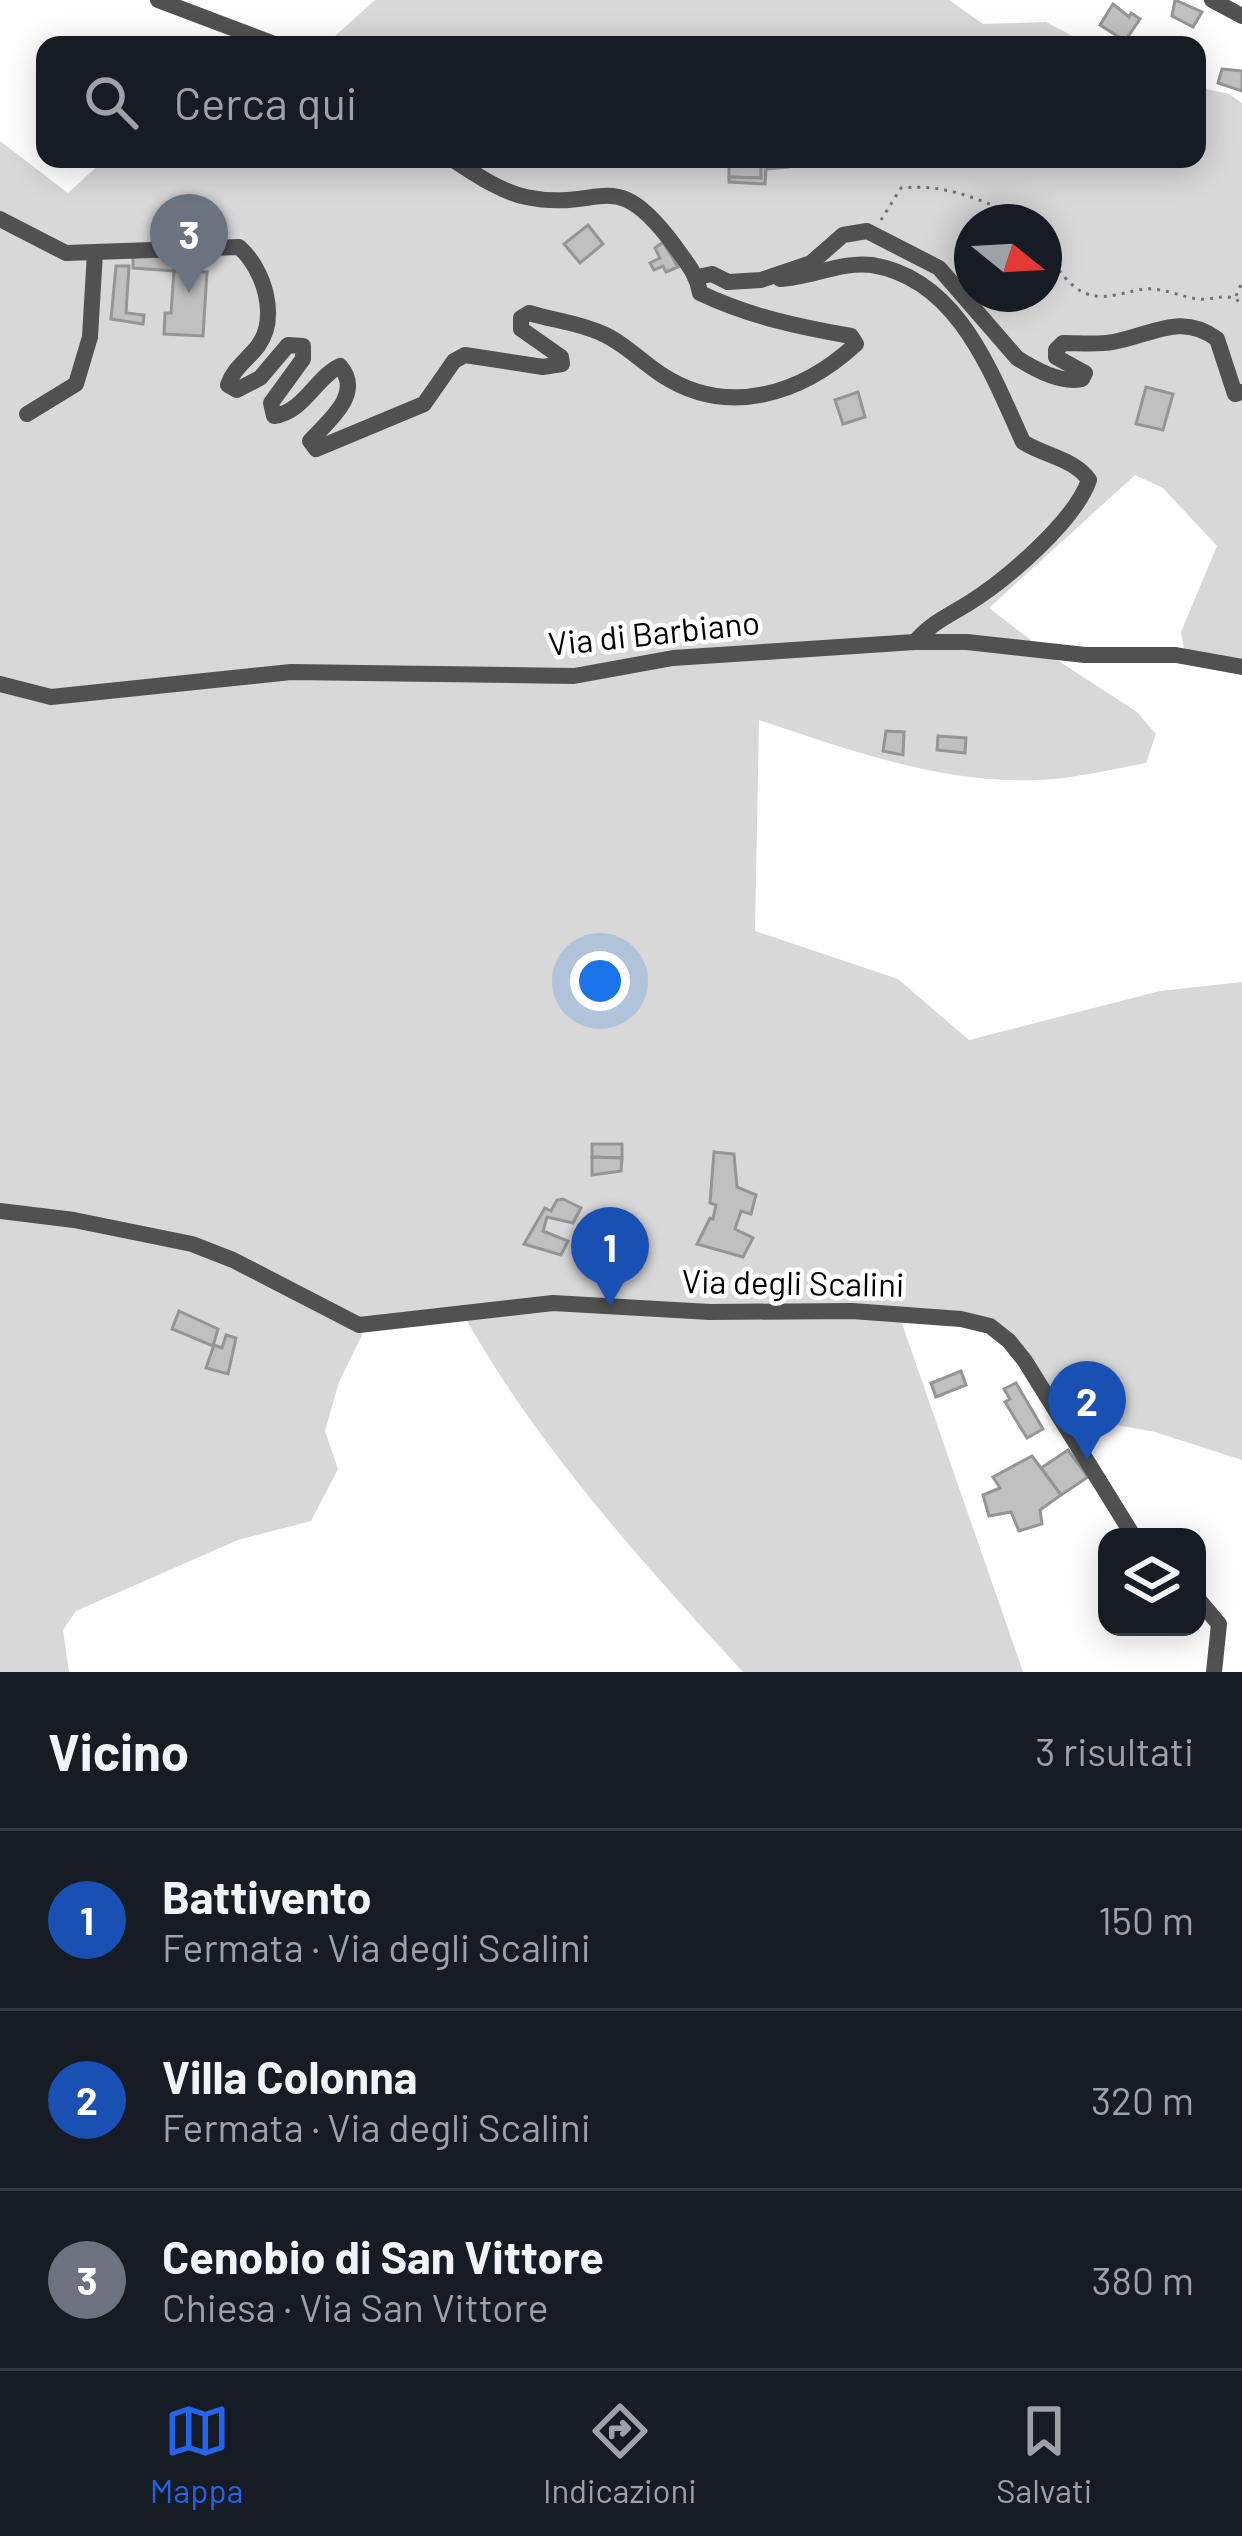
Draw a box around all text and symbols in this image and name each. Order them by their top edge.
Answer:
search box [36,36,1206,168]
icon: search [78,69,144,135]
text: Cerca qui [174,75,357,129]
pin: 3 [150,194,228,293]
north arrow [954,204,1062,312]
street label: Via di Barbiano [546,601,762,663]
your location [570,951,630,1011]
pin: 1 [571,1207,649,1306]
street label: Via degli Scalini [681,1260,905,1304]
pin: 2 [1048,1361,1126,1460]
map controls [1098,1528,1206,1636]
button: layers [1098,1528,1206,1636]
text: Vicino [48,1720,189,1781]
text: 3 risultati [1035,1727,1194,1774]
text: Battivento [162,1869,372,1923]
text: 1 [80,1896,94,1943]
text: 150 m [1098,1896,1194,1943]
text: Fermata · Via degli Scalini [162,1923,591,1970]
text: Villa Colonna [162,2049,418,2103]
text: 2 [76,2076,98,2123]
text: 320 m [1091,2076,1194,2123]
text: Fermata · Via degli Scalini [162,2103,591,2150]
text: Cenobio di San Vittore [162,2229,604,2283]
text: 3 [76,2256,98,2303]
text: 380 m [1092,2256,1194,2303]
text: Chiesa · Via San Vittore [162,2283,548,2330]
tab: Mappa [150,2398,243,2510]
tab: Indicazioni [543,2398,697,2510]
tab: Salvati [996,2398,1092,2510]

